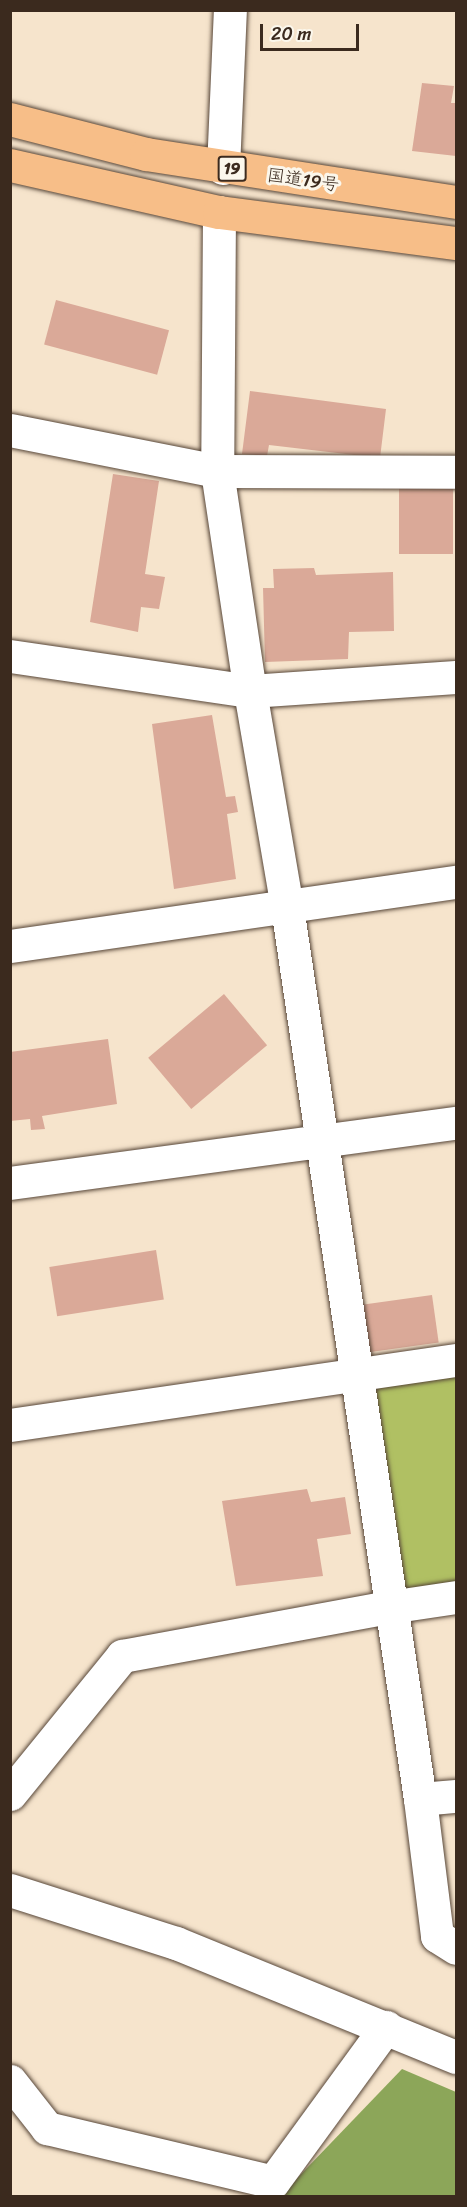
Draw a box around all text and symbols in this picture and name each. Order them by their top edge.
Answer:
scale bar [263,12,362,50]
text: 20 m [271,18,311,50]
road number: 19 [217,156,247,182]
street label: 国道19号 [265,164,341,196]

